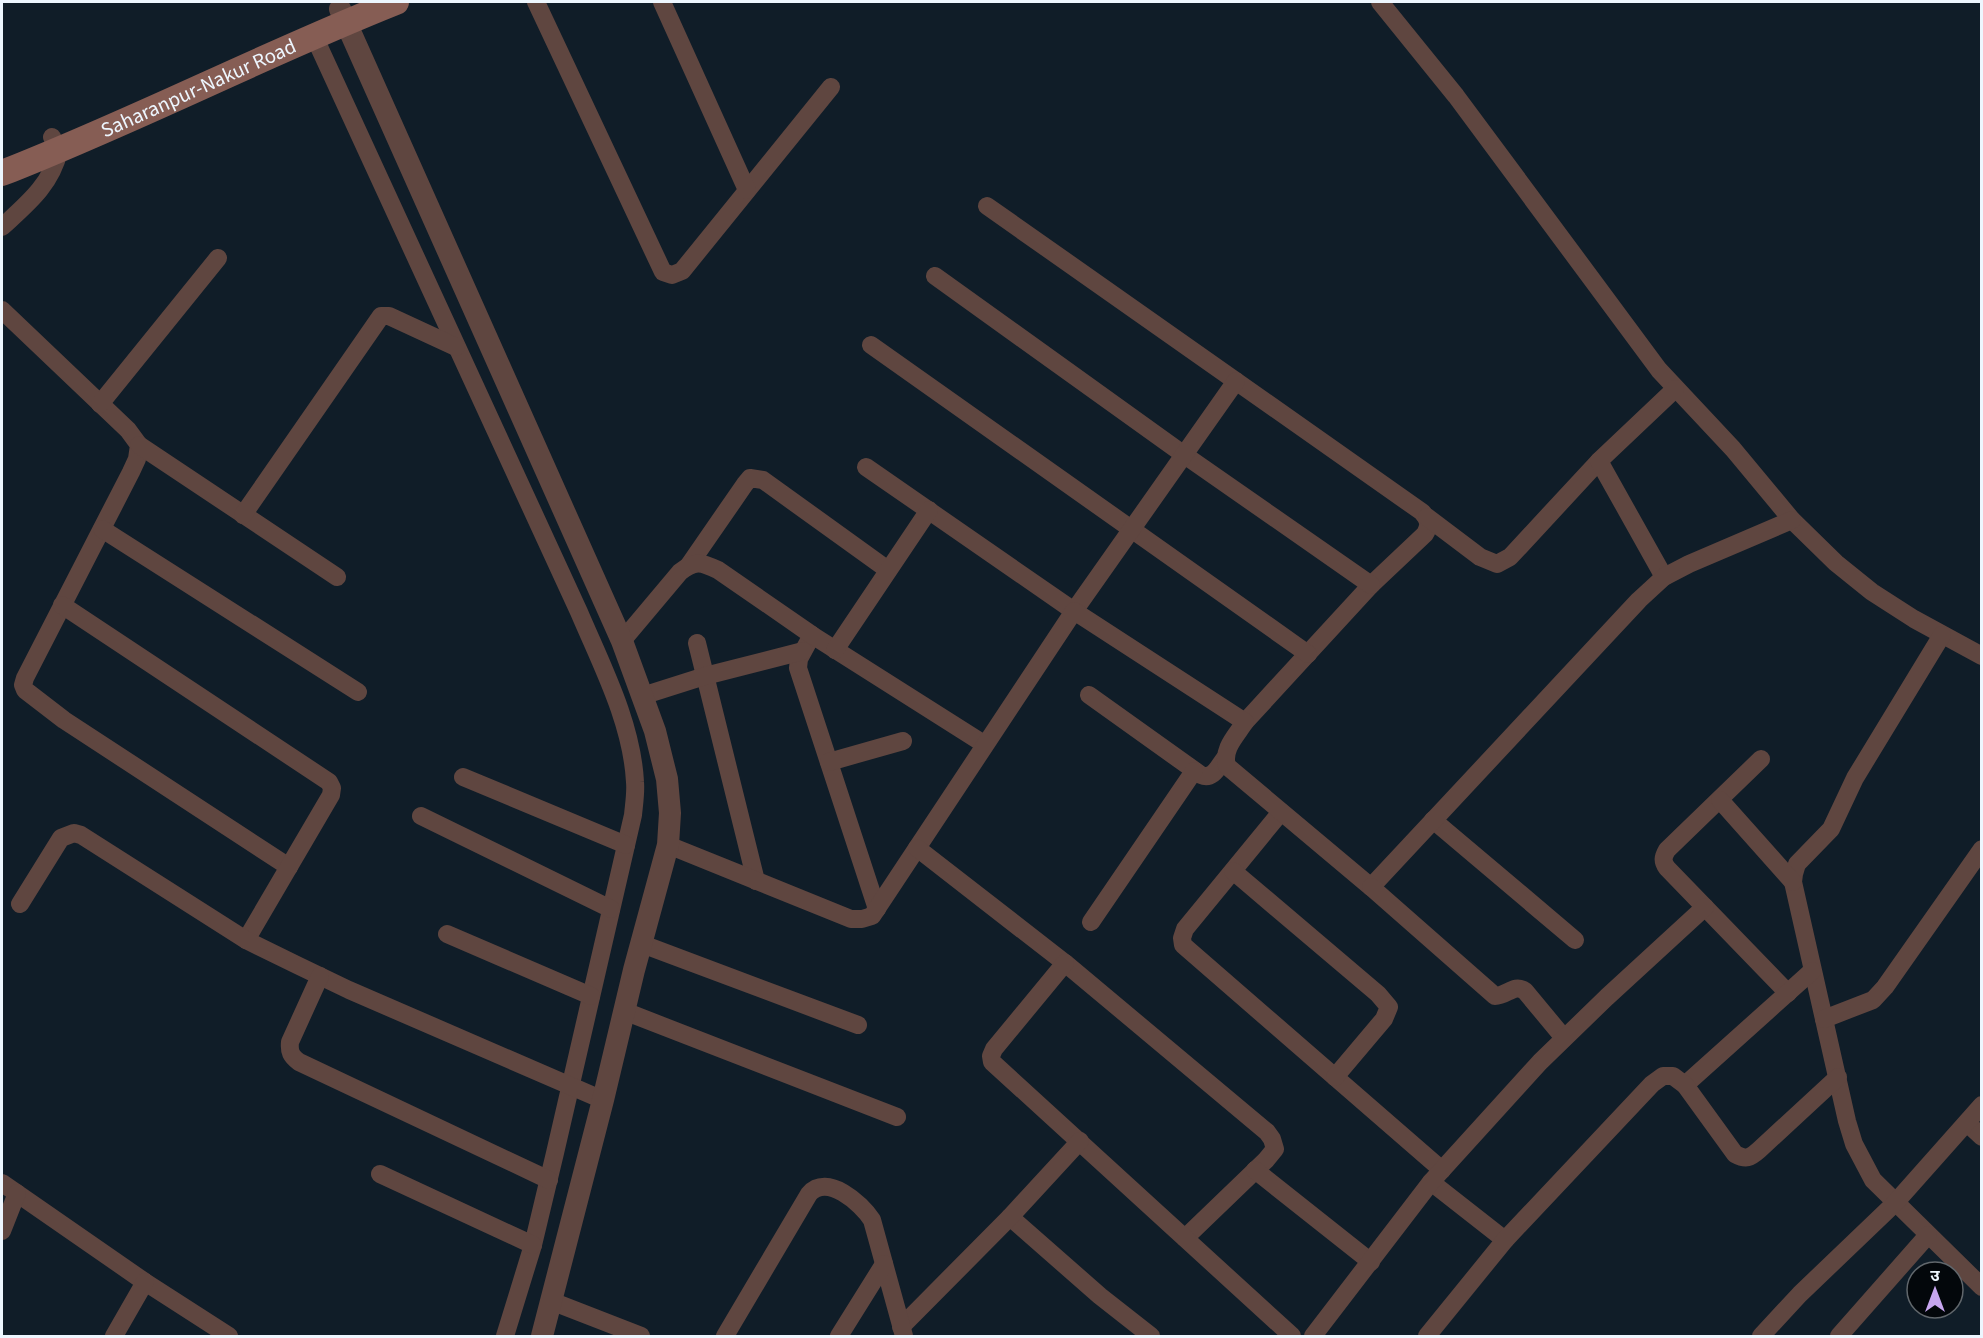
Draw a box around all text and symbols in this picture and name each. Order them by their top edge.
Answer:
street label: Saharanpur-Nakur Road [96,31,301,145]
north arrow [1905,1260,1965,1320]
text: उ [1930,1265,1940,1287]

